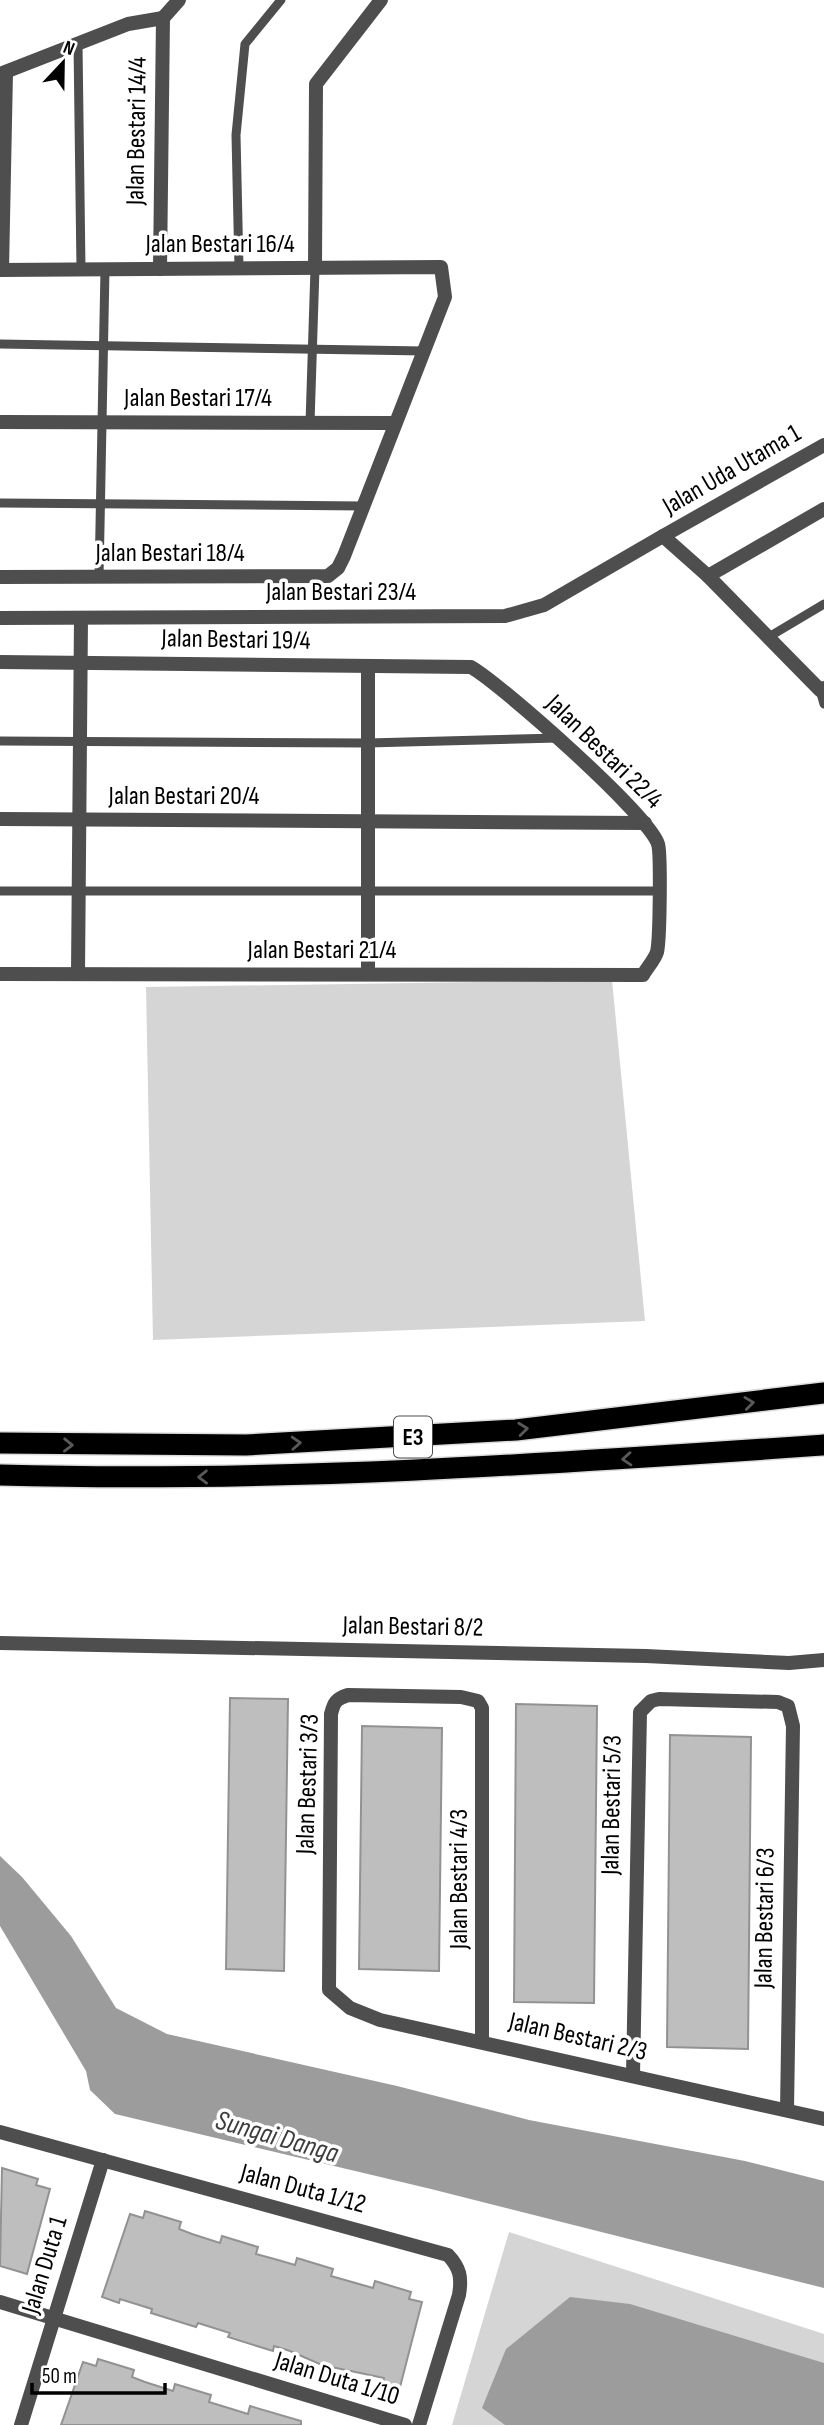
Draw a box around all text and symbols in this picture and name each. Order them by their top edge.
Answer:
north arrow [28,28,98,98]
text: N [60,36,78,61]
street label: Jalan Bestari 14/4 [120,56,154,207]
street label: Jalan Bestari 16/4 [144,229,295,260]
street label: Jalan Bestari 17/4 [123,383,272,414]
street label: Jalan Uda Utama 1 [657,418,806,522]
street label: Jalan Bestari 18/4 [94,538,245,569]
street label: Jalan Bestari 23/4 [265,577,416,608]
street label: Jalan Bestari 19/4 [160,623,311,657]
street label: Jalan Bestari 22/4 [538,688,669,816]
street label: Jalan Bestari 20/4 [108,781,260,812]
street label: Jalan Bestari 21/4 [247,935,397,966]
one-way arrow [743,1395,754,1410]
road number: E3 [394,1416,432,1457]
one-way arrow [517,1422,529,1437]
one-way arrow [290,1436,301,1451]
one-way arrow [63,1437,74,1453]
one-way arrow [621,1451,632,1466]
one-way arrow [198,1469,208,1485]
street label: Jalan Bestari 8/2 [341,1610,484,1644]
street label: Jalan Bestari 3/3 [290,1713,326,1856]
street label: Jalan Bestari 5/3 [595,1735,629,1876]
street label: Jalan Bestari 4/3 [444,1809,475,1950]
street label: Jalan Bestari 6/3 [748,1847,782,1990]
street label: Jalan Bestari 2/3 [505,2006,650,2068]
water label: Sungai Danga [212,2104,343,2170]
street label: Jalan Duta 1/12 [236,2157,369,2221]
street label: Jalan Duta 1 [15,2213,74,2318]
street label: Jalan Duta 1/10 [270,2345,403,2413]
scale bar [32,2352,164,2396]
text: 50 m [42,2364,77,2389]

